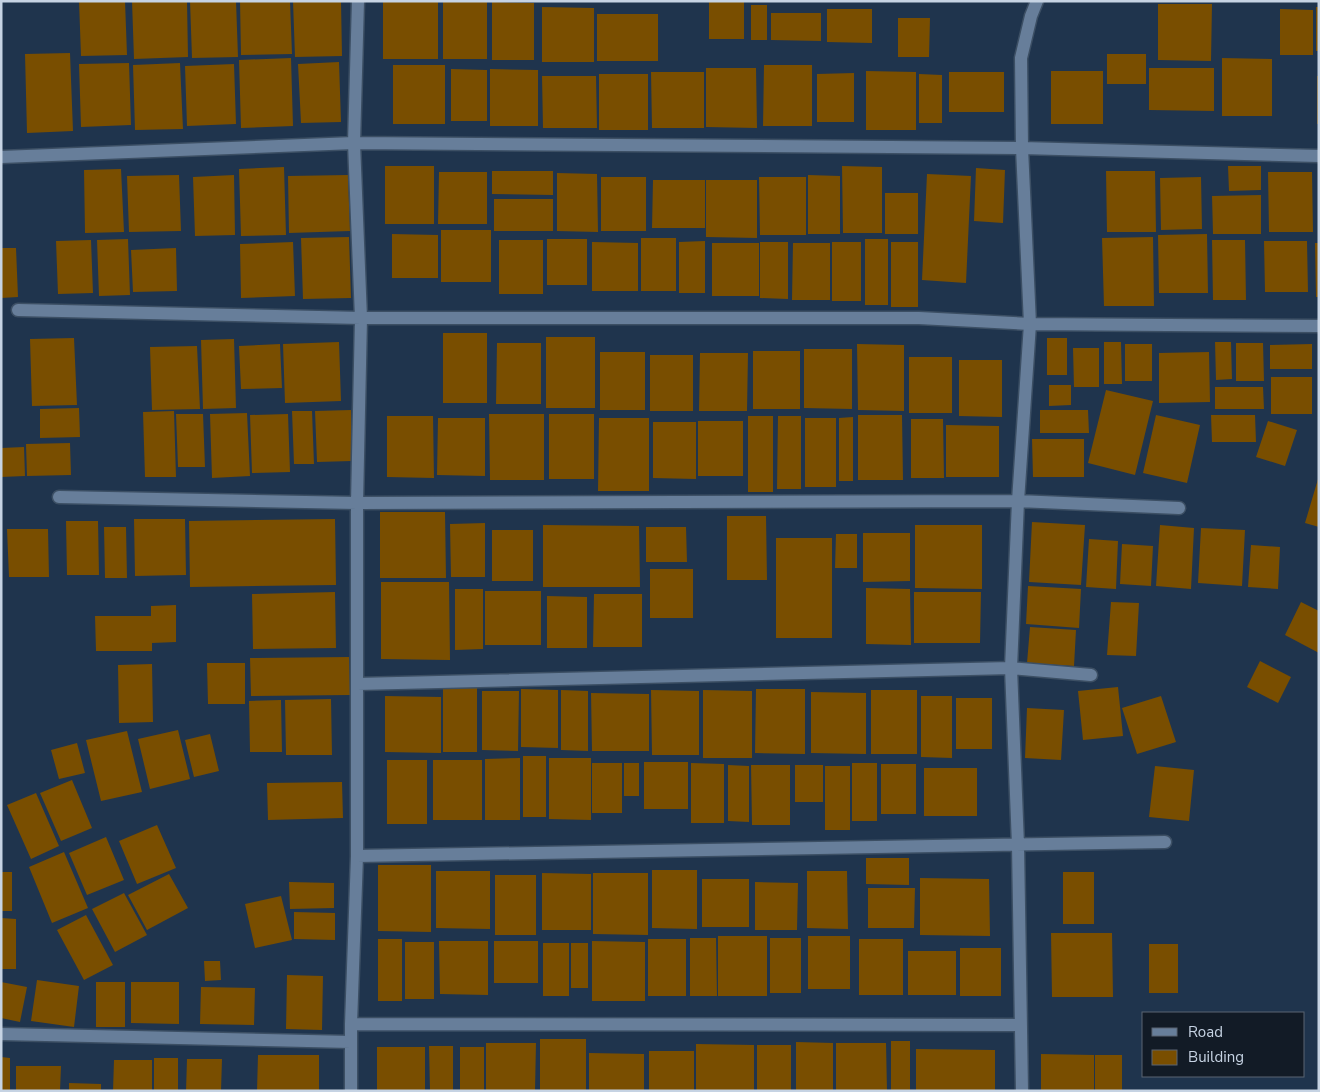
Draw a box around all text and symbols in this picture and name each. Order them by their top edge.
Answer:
legend [1142,1012,1305,1077]
text: Road [1188,1022,1223,1042]
text: Building [1188,1047,1244,1067]

